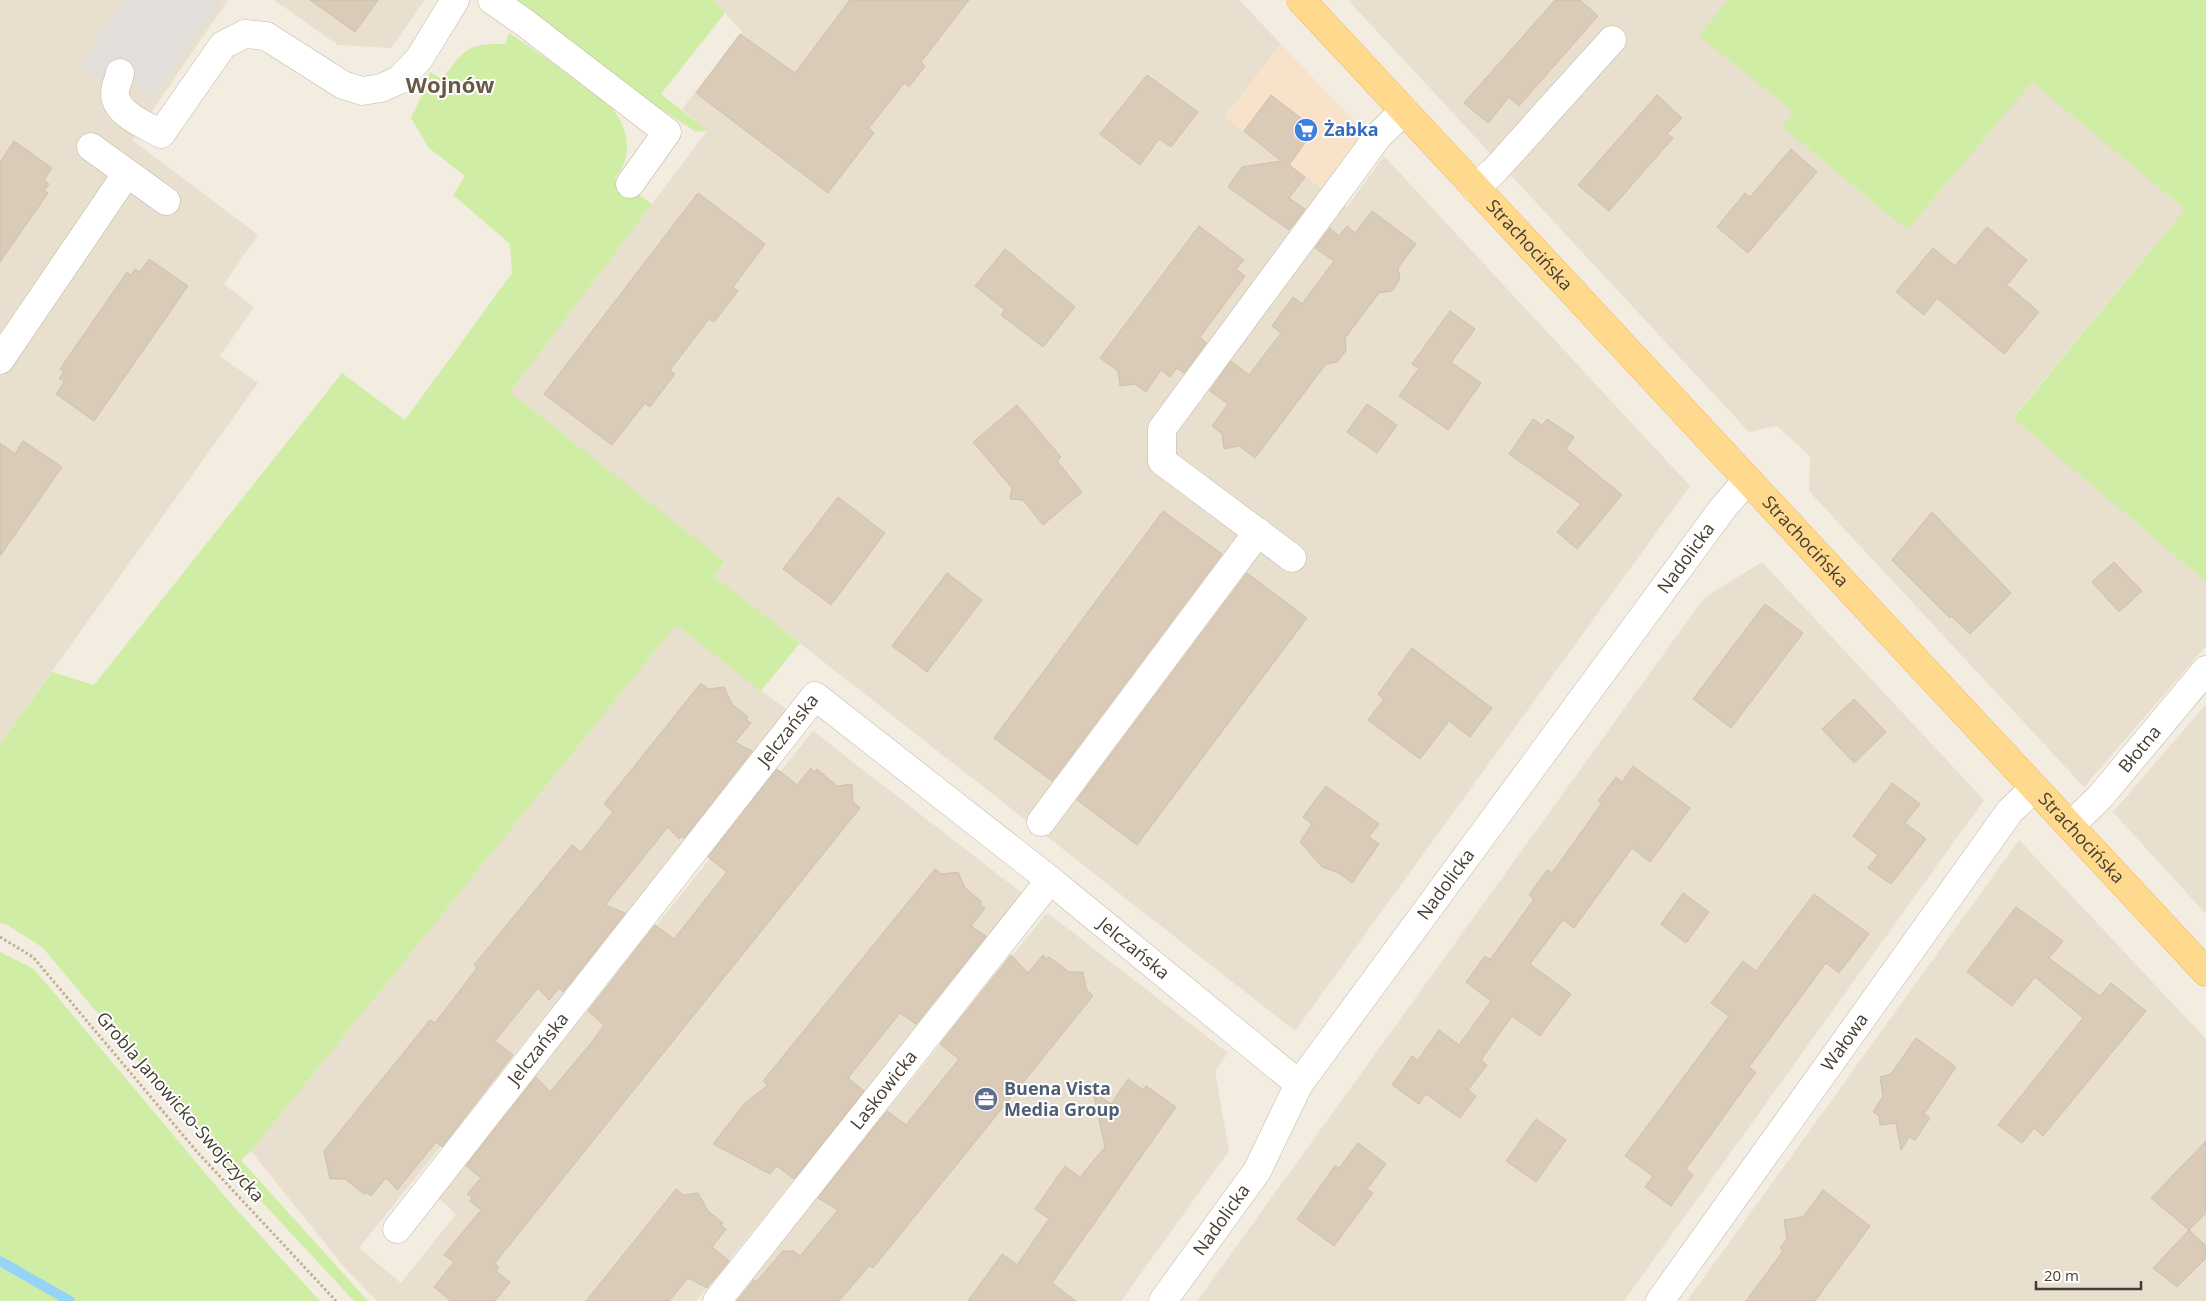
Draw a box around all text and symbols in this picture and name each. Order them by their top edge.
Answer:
district label: Wojnów [406,69,494,99]
supermarket icon: Żabka [1293,117,1319,143]
place label: Żabka [1324,117,1379,141]
street label: Strachocińska [1482,194,1578,295]
street label: Strachocińska [1758,490,1854,592]
street label: Nadolicka [1651,517,1719,598]
street label: Jelczańska [750,688,823,772]
street label: Błotna [2112,720,2166,777]
street label: Strachocińska [2034,787,2130,888]
street label: Nadolicka [1411,843,1479,924]
street label: Jelczańska [1092,910,1175,984]
street label: Grobla Janowicko-Swojczycka [91,1006,270,1207]
street label: Jelczańska [500,1007,573,1091]
street label: Wałowa [1815,1008,1873,1075]
street label: Laskowicka [844,1045,922,1134]
place label: Buena Vista Media Group [1004,1076,1120,1121]
office icon: Buena Vista Media Group [973,1086,999,1112]
street label: Nadolicka [1187,1179,1255,1260]
scale bar [2036,1258,2141,1290]
text: 20 m [2044,1265,2079,1285]

